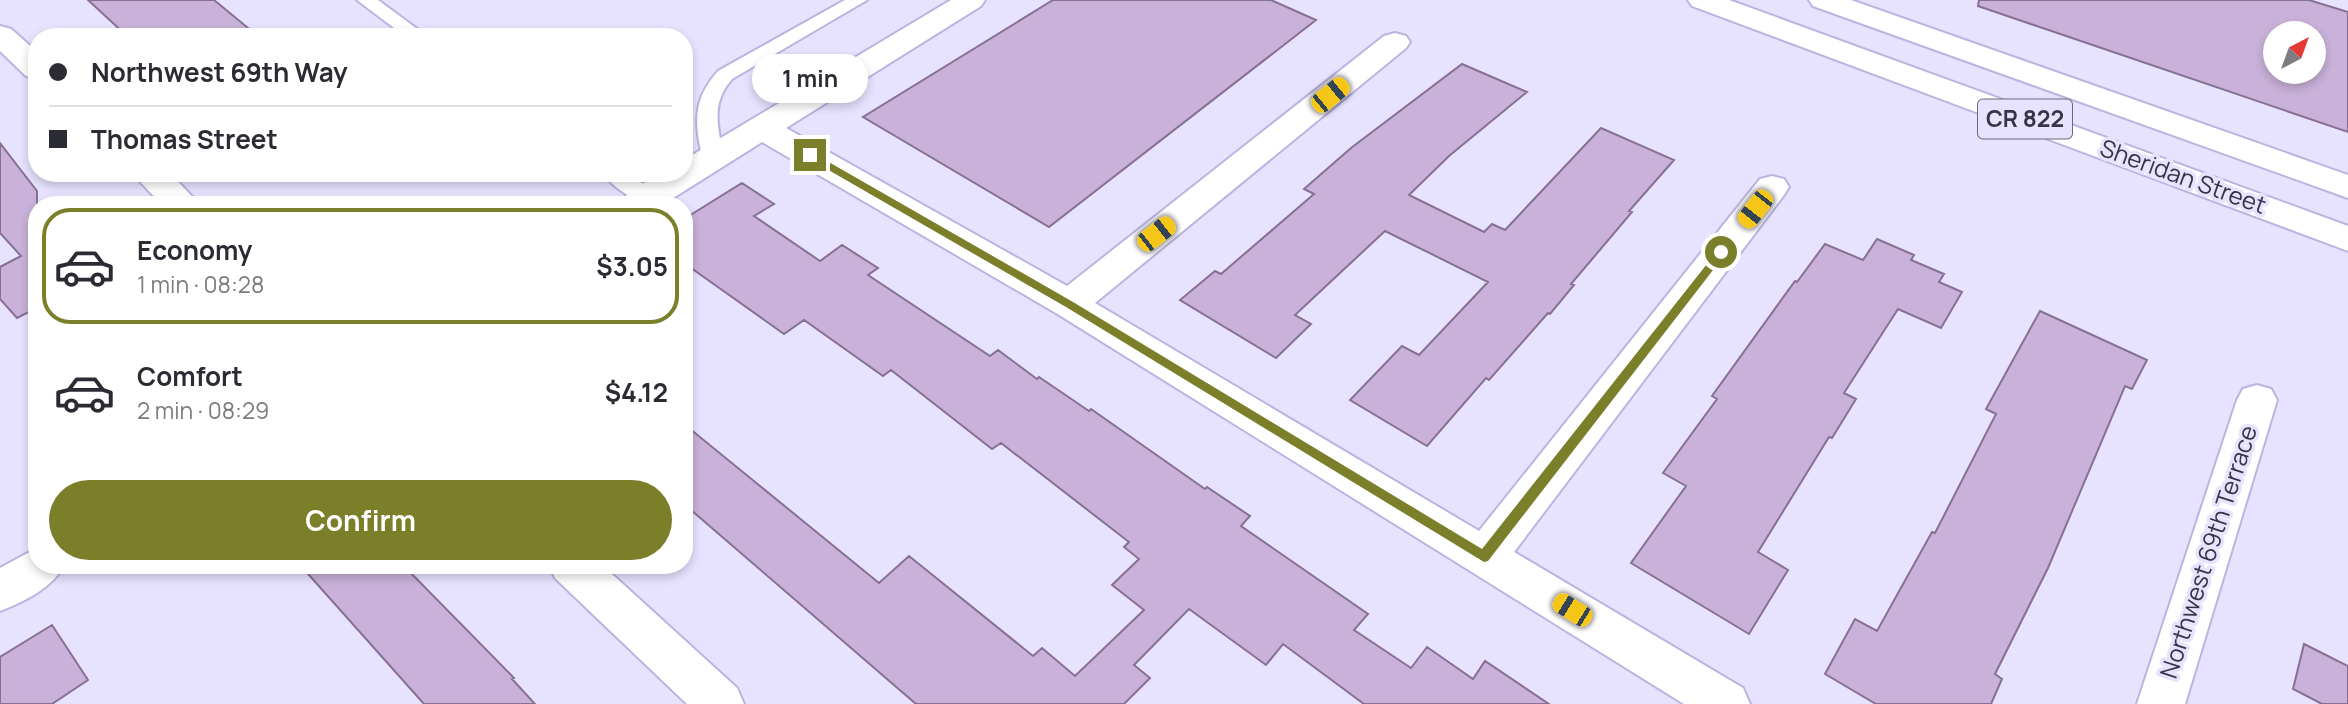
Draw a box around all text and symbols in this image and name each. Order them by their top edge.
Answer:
north arrow [2263,21,2326,84]
map controls [2263,21,2326,84]
text: Northwest 69th Way [91,54,348,90]
callout: 1 min [752,54,868,102]
text: 1 min [782,62,838,94]
car [1308,74,1353,116]
road number: CR 822 [1978,100,2072,138]
text: Thomas Street [91,121,278,157]
street label: Sheridan Street [2096,130,2271,221]
route end [794,139,826,171]
car [1734,186,1777,232]
car [1133,213,1180,255]
text: Economy [137,232,252,268]
icon: car [53,235,116,298]
route start [1705,236,1737,268]
text: $3.05 [596,248,668,284]
text: 1 min · 08:28 [137,268,264,300]
text: Comfort [137,358,243,394]
icon: car [53,361,116,424]
text: $4.12 [605,374,668,410]
text: 2 min · 08:29 [137,394,269,426]
street label: Northwest 69th Terrace [2151,421,2264,682]
button: Confirm [49,480,672,560]
car [1549,590,1596,630]

